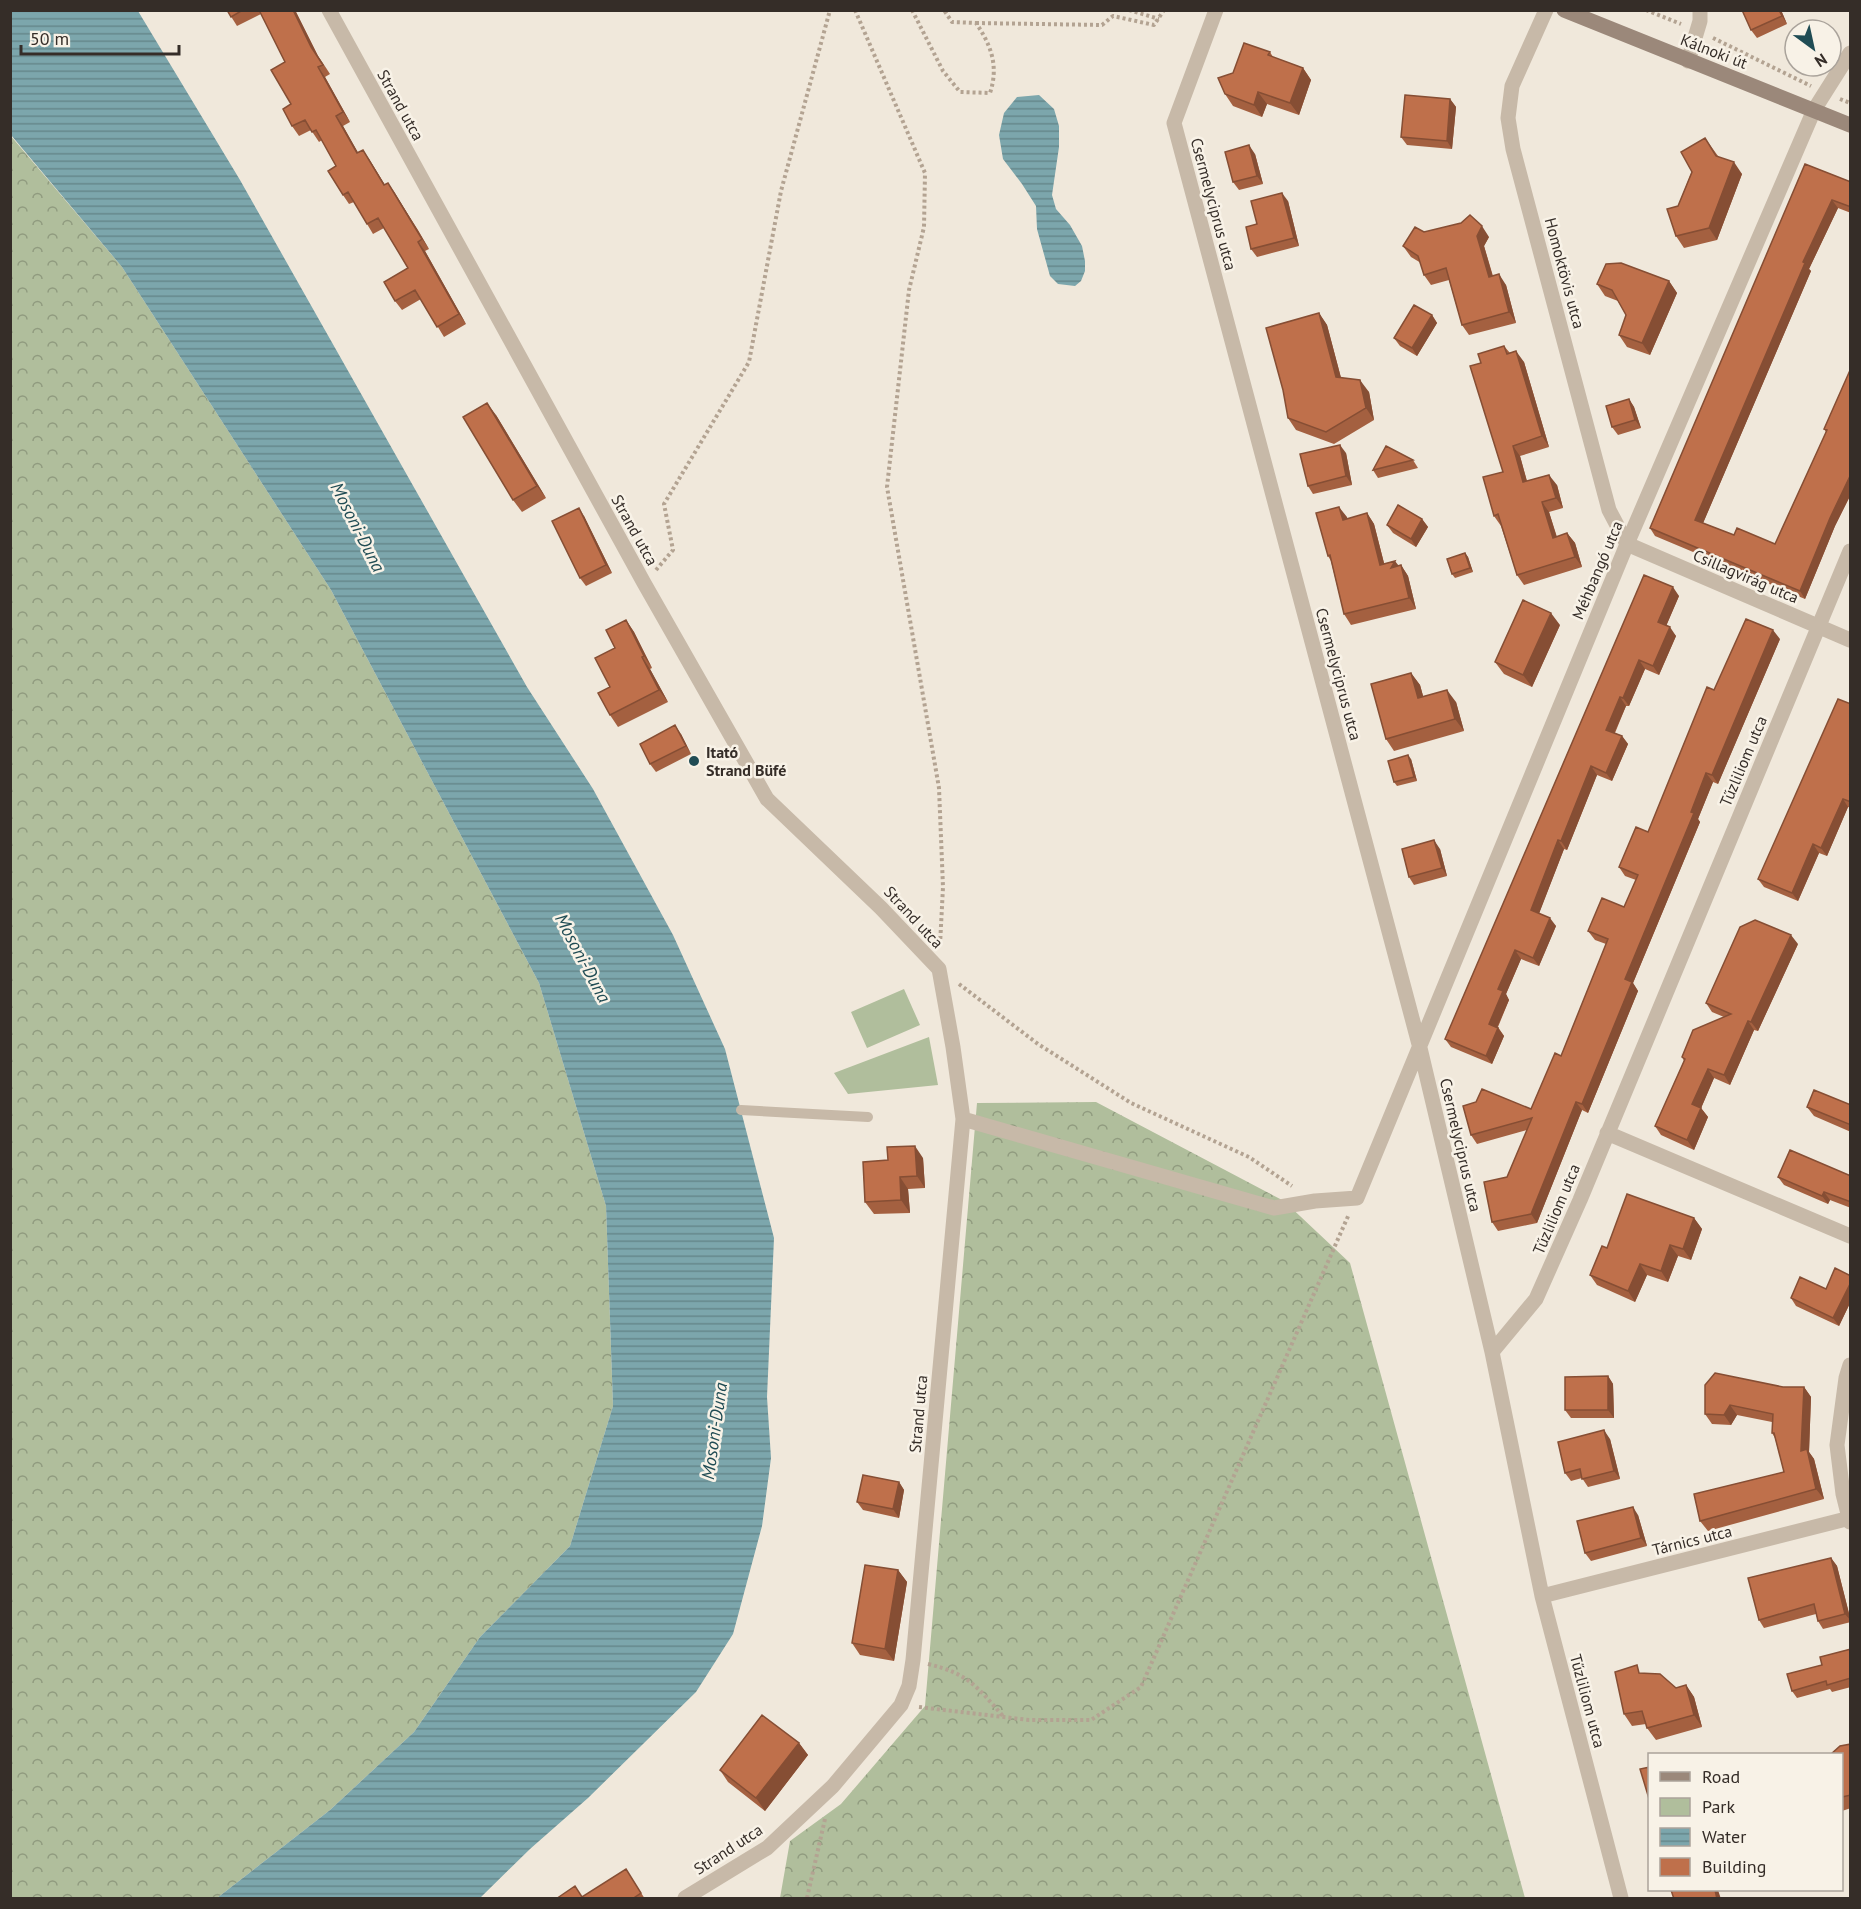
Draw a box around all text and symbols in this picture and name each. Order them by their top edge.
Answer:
scale bar [21,18,178,56]
north arrow [1783,18,1843,78]
text: 50 m [30,27,69,50]
street label: Kálnoki út [1678,29,1751,73]
text: N [1811,49,1831,72]
street label: Strand utca [373,66,429,144]
street label: Csermelyciprus utca [1187,135,1241,273]
street label: Homoktövis utca [1541,215,1589,331]
water label: Mosoni-Duna [326,478,390,576]
street label: Strand utca [607,491,663,569]
street label: Méhbangó utca [1567,518,1627,622]
street label: Csillagvirág utca [1690,545,1802,607]
street label: Csermelyciprus utca [1312,605,1366,743]
street label: Tűzliliom utca [1715,713,1771,809]
place label: Itató Strand Büfé [706,742,786,780]
marker: Itató Strand Büfé [687,754,701,768]
street label: Strand utca [880,882,948,952]
water label: Mosoni-Duna [550,910,616,1007]
street label: Csermelyciprus utca [1436,1076,1486,1214]
street label: Tűzliliom utca [1528,1161,1584,1257]
street label: Strand utca [905,1374,931,1454]
water label: Mosoni-Duna [696,1381,732,1481]
street label: Tárnics utca [1650,1520,1734,1560]
street label: Tűzliliom utca [1566,1652,1610,1750]
legend [1648,1753,1843,1891]
text: Road [1702,1765,1740,1788]
text: Park [1702,1795,1735,1818]
street label: Strand utca [690,1819,766,1879]
text: Water [1702,1825,1746,1848]
text: Building [1702,1855,1766,1878]

